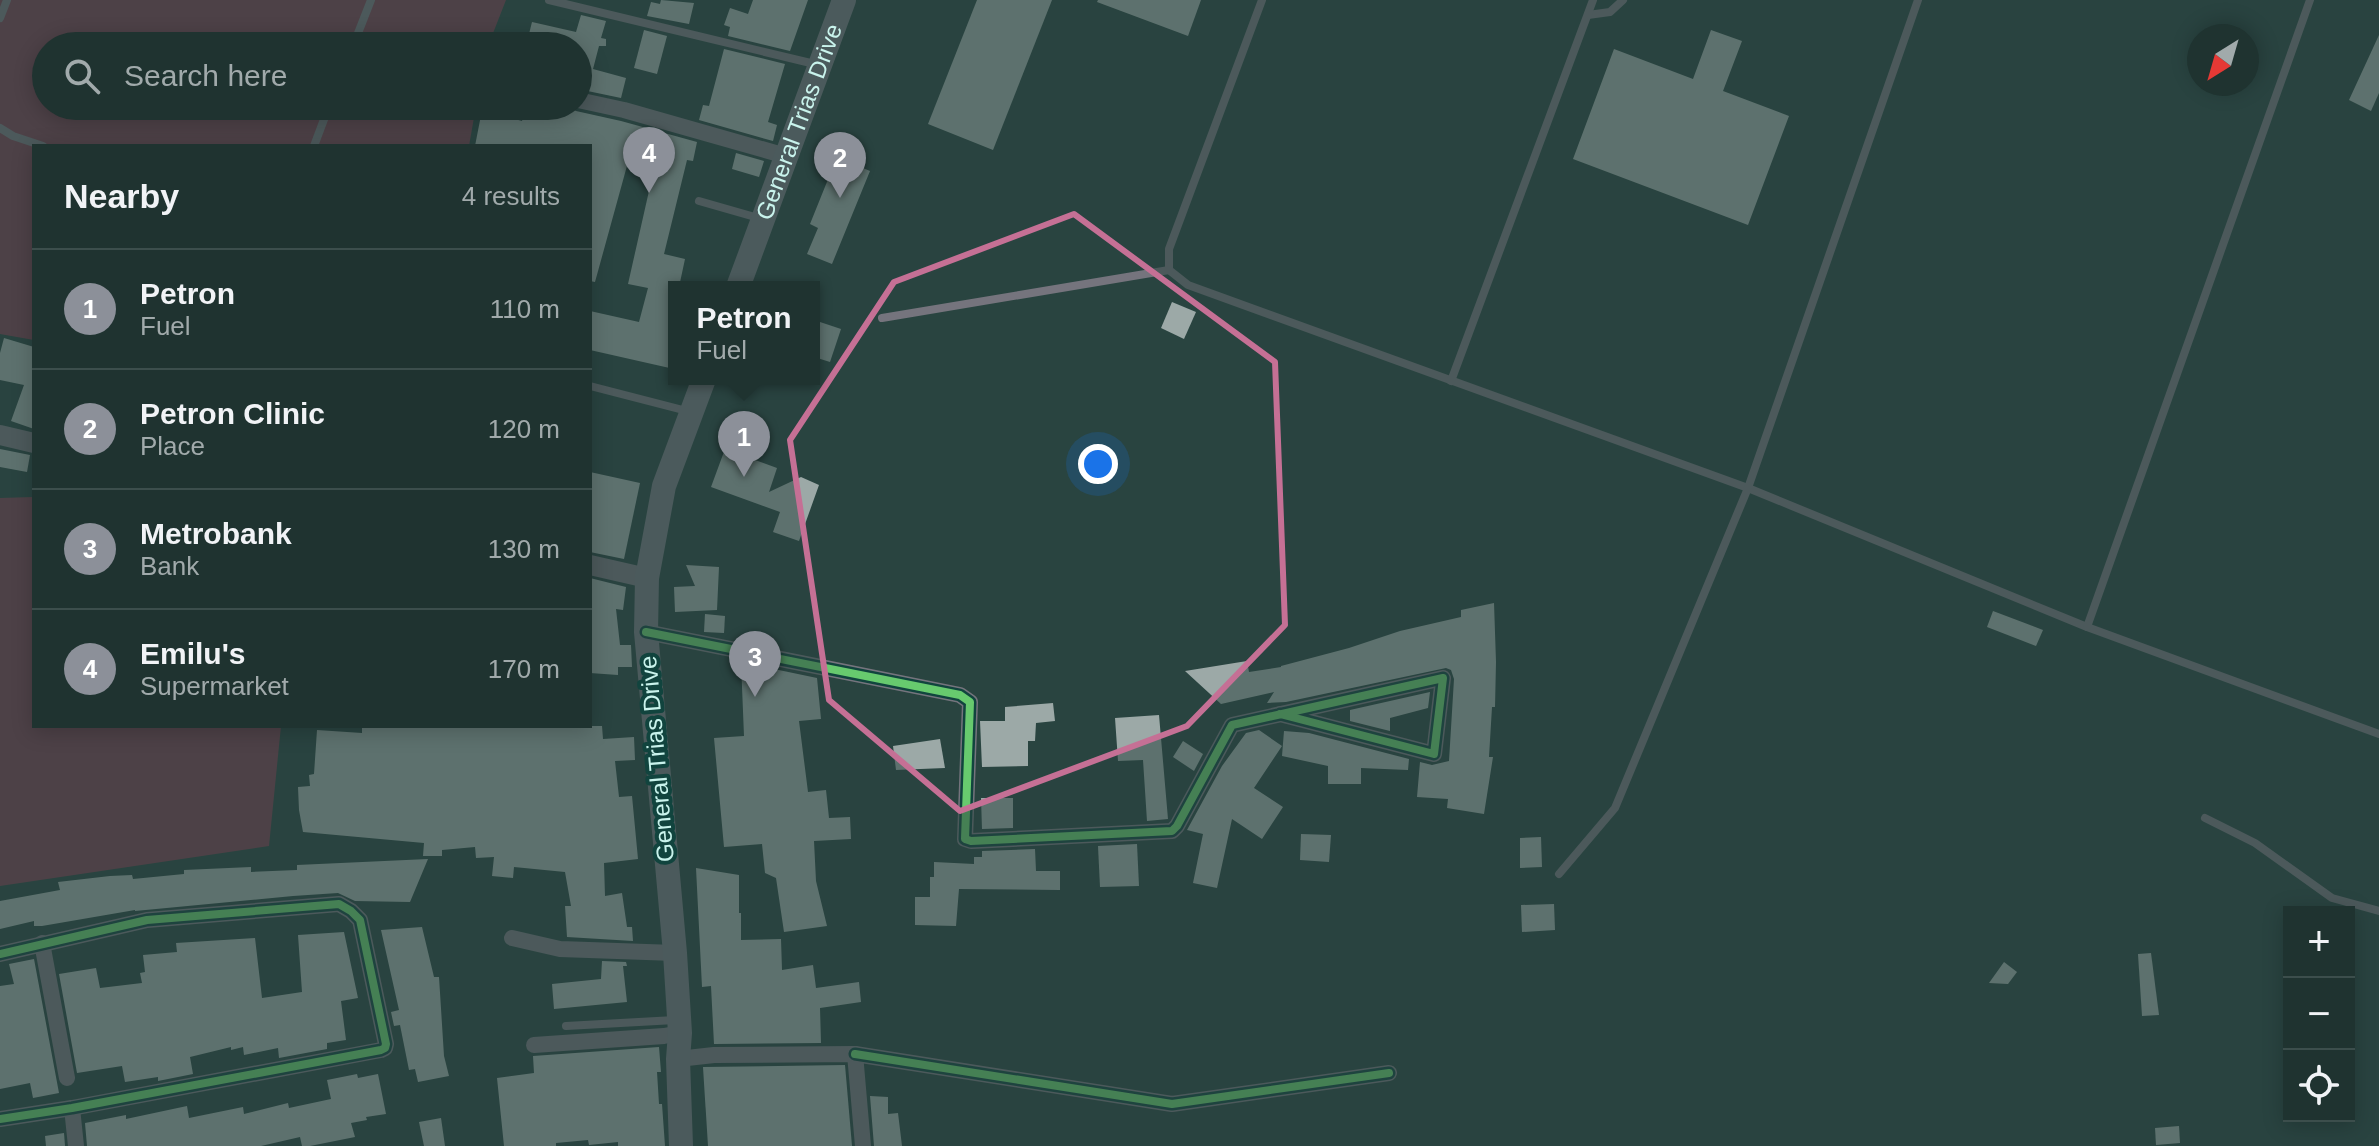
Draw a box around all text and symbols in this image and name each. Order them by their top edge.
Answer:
street label: General Trias Drive [750,20,847,223]
north arrow [2187,24,2259,96]
search box [32,32,592,120]
icon: search [60,54,104,98]
text: Search here [124,59,287,92]
pin: 4 [623,127,675,193]
pin: 2 [814,132,866,198]
text: Nearby [64,177,179,215]
text: 4 results [462,181,560,211]
text: Petron [140,277,235,310]
popup [668,281,820,385]
text: 1 [83,294,97,324]
text: 110 m [490,294,560,324]
text: Petron [696,301,792,334]
text: Fuel [140,311,191,341]
text: Fuel [696,335,747,365]
text: Petron Clinic [140,397,325,430]
pin: 1 [718,411,770,477]
text: 2 [83,414,97,444]
text: 120 m [488,414,560,444]
text: Place [140,431,205,461]
your location [1078,444,1118,484]
text: Metrobank [140,517,292,550]
text: 3 [83,534,97,564]
text: 130 m [488,534,560,564]
text: Bank [140,551,199,581]
pin: 3 [729,631,781,697]
text: Emilu's [140,637,246,670]
text: 4 [83,654,97,684]
text: 170 m [488,654,560,684]
street label: General Trias Drive [634,655,679,863]
text: Supermarket [140,671,289,701]
map controls [2283,906,2355,1122]
button: + [2283,906,2355,978]
button: − [2283,978,2355,1050]
button: locate [2283,1050,2355,1122]

